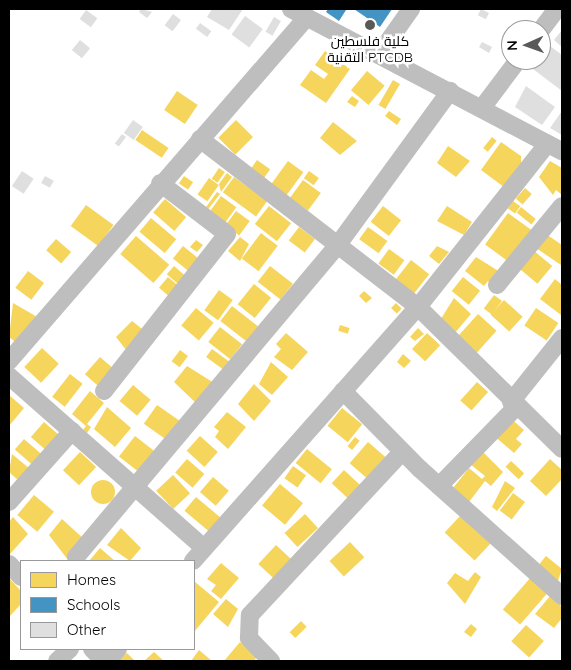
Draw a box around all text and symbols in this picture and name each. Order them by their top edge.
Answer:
marker: كلية فلسطين التقنية PTCDB [364,19,376,31]
north arrow [501,20,551,70]
place label: كلية فلسطين التقنية PTCDB [327,33,413,65]
text: N [503,40,521,51]
legend [20,560,195,650]
text: Homes [67,570,116,589]
text: Schools [67,595,120,614]
text: Other [67,620,106,639]

